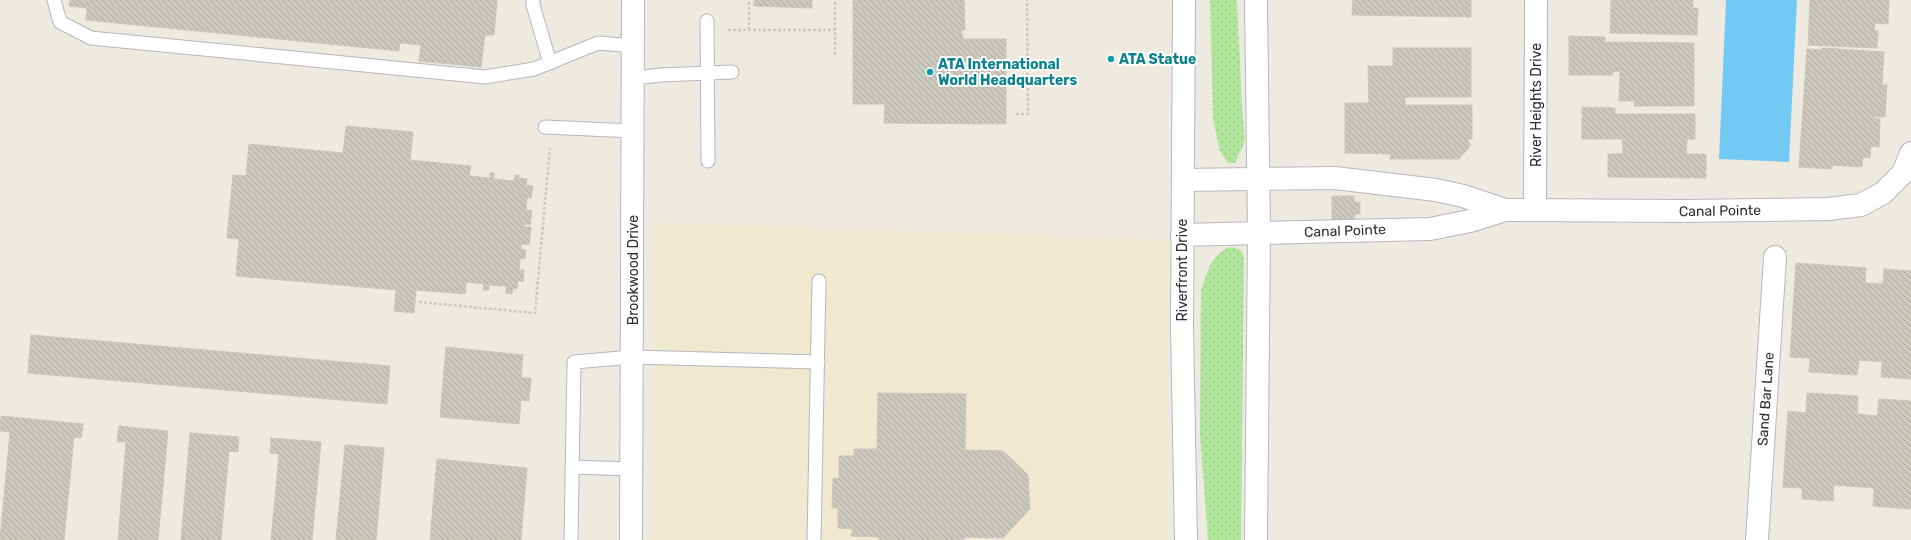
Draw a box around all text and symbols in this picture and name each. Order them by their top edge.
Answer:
street label: River Heights Drive [1528,43,1545,167]
place label: ATA Statue [1119,51,1196,68]
marker: ATA Statue [1106,54,1116,64]
place label: ATA International World Headquarters [938,56,1078,89]
marker: ATA International World Headquarters [925,67,935,77]
street label: Canal Pointe [1679,202,1761,220]
street label: Brookwood Drive [625,215,642,325]
street label: Riverfront Drive [1174,218,1191,321]
street label: Canal Pointe [1304,221,1386,241]
street label: Sand Bar Lane [1754,351,1778,447]

